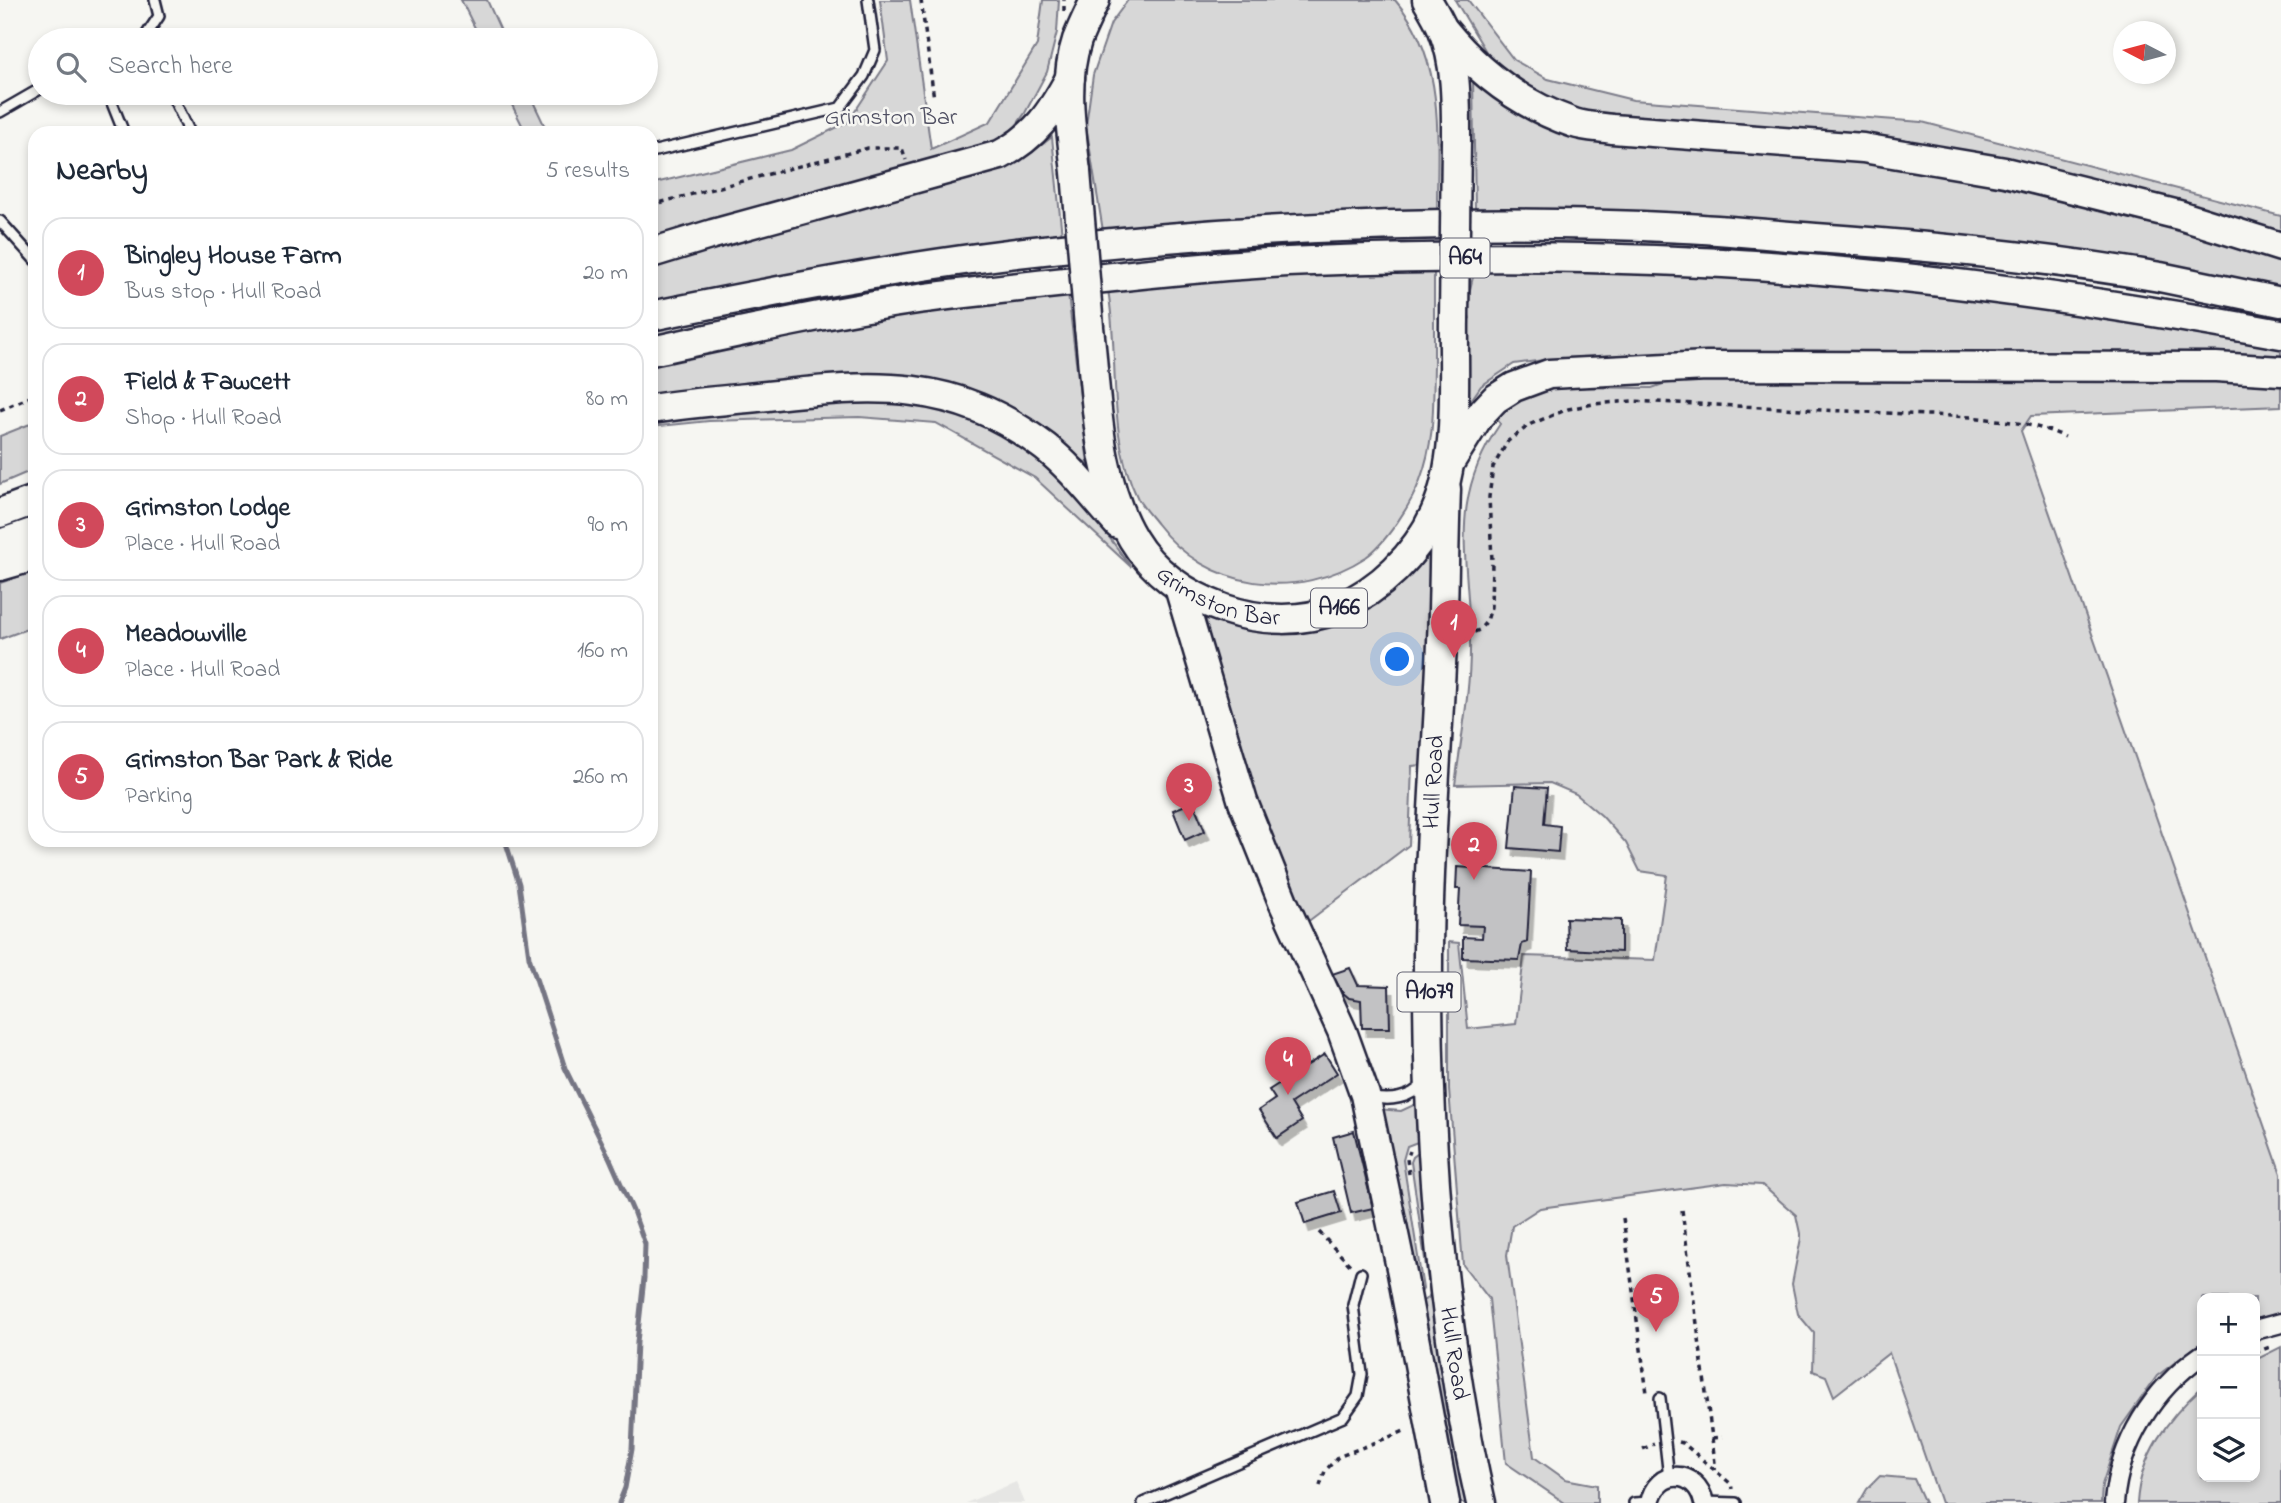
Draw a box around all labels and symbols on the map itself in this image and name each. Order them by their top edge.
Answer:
north arrow [2113,21,2176,84]
park label: Grimston Bar [825,101,958,136]
road number: A64 [1440,238,1490,278]
street label: Grimston Bar [1148,558,1281,636]
road number: A166 [1311,588,1367,628]
pin: 1 [1431,600,1477,658]
your location [1380,642,1414,676]
street label: Hull Road [1415,734,1455,830]
pin: 3 [1166,763,1212,821]
pin: 2 [1451,822,1497,880]
road number: A1079 [1398,973,1460,1012]
pin: 4 [1265,1037,1311,1095]
pin: 5 [1633,1274,1679,1332]
street label: Hull Road [1429,1305,1478,1403]

